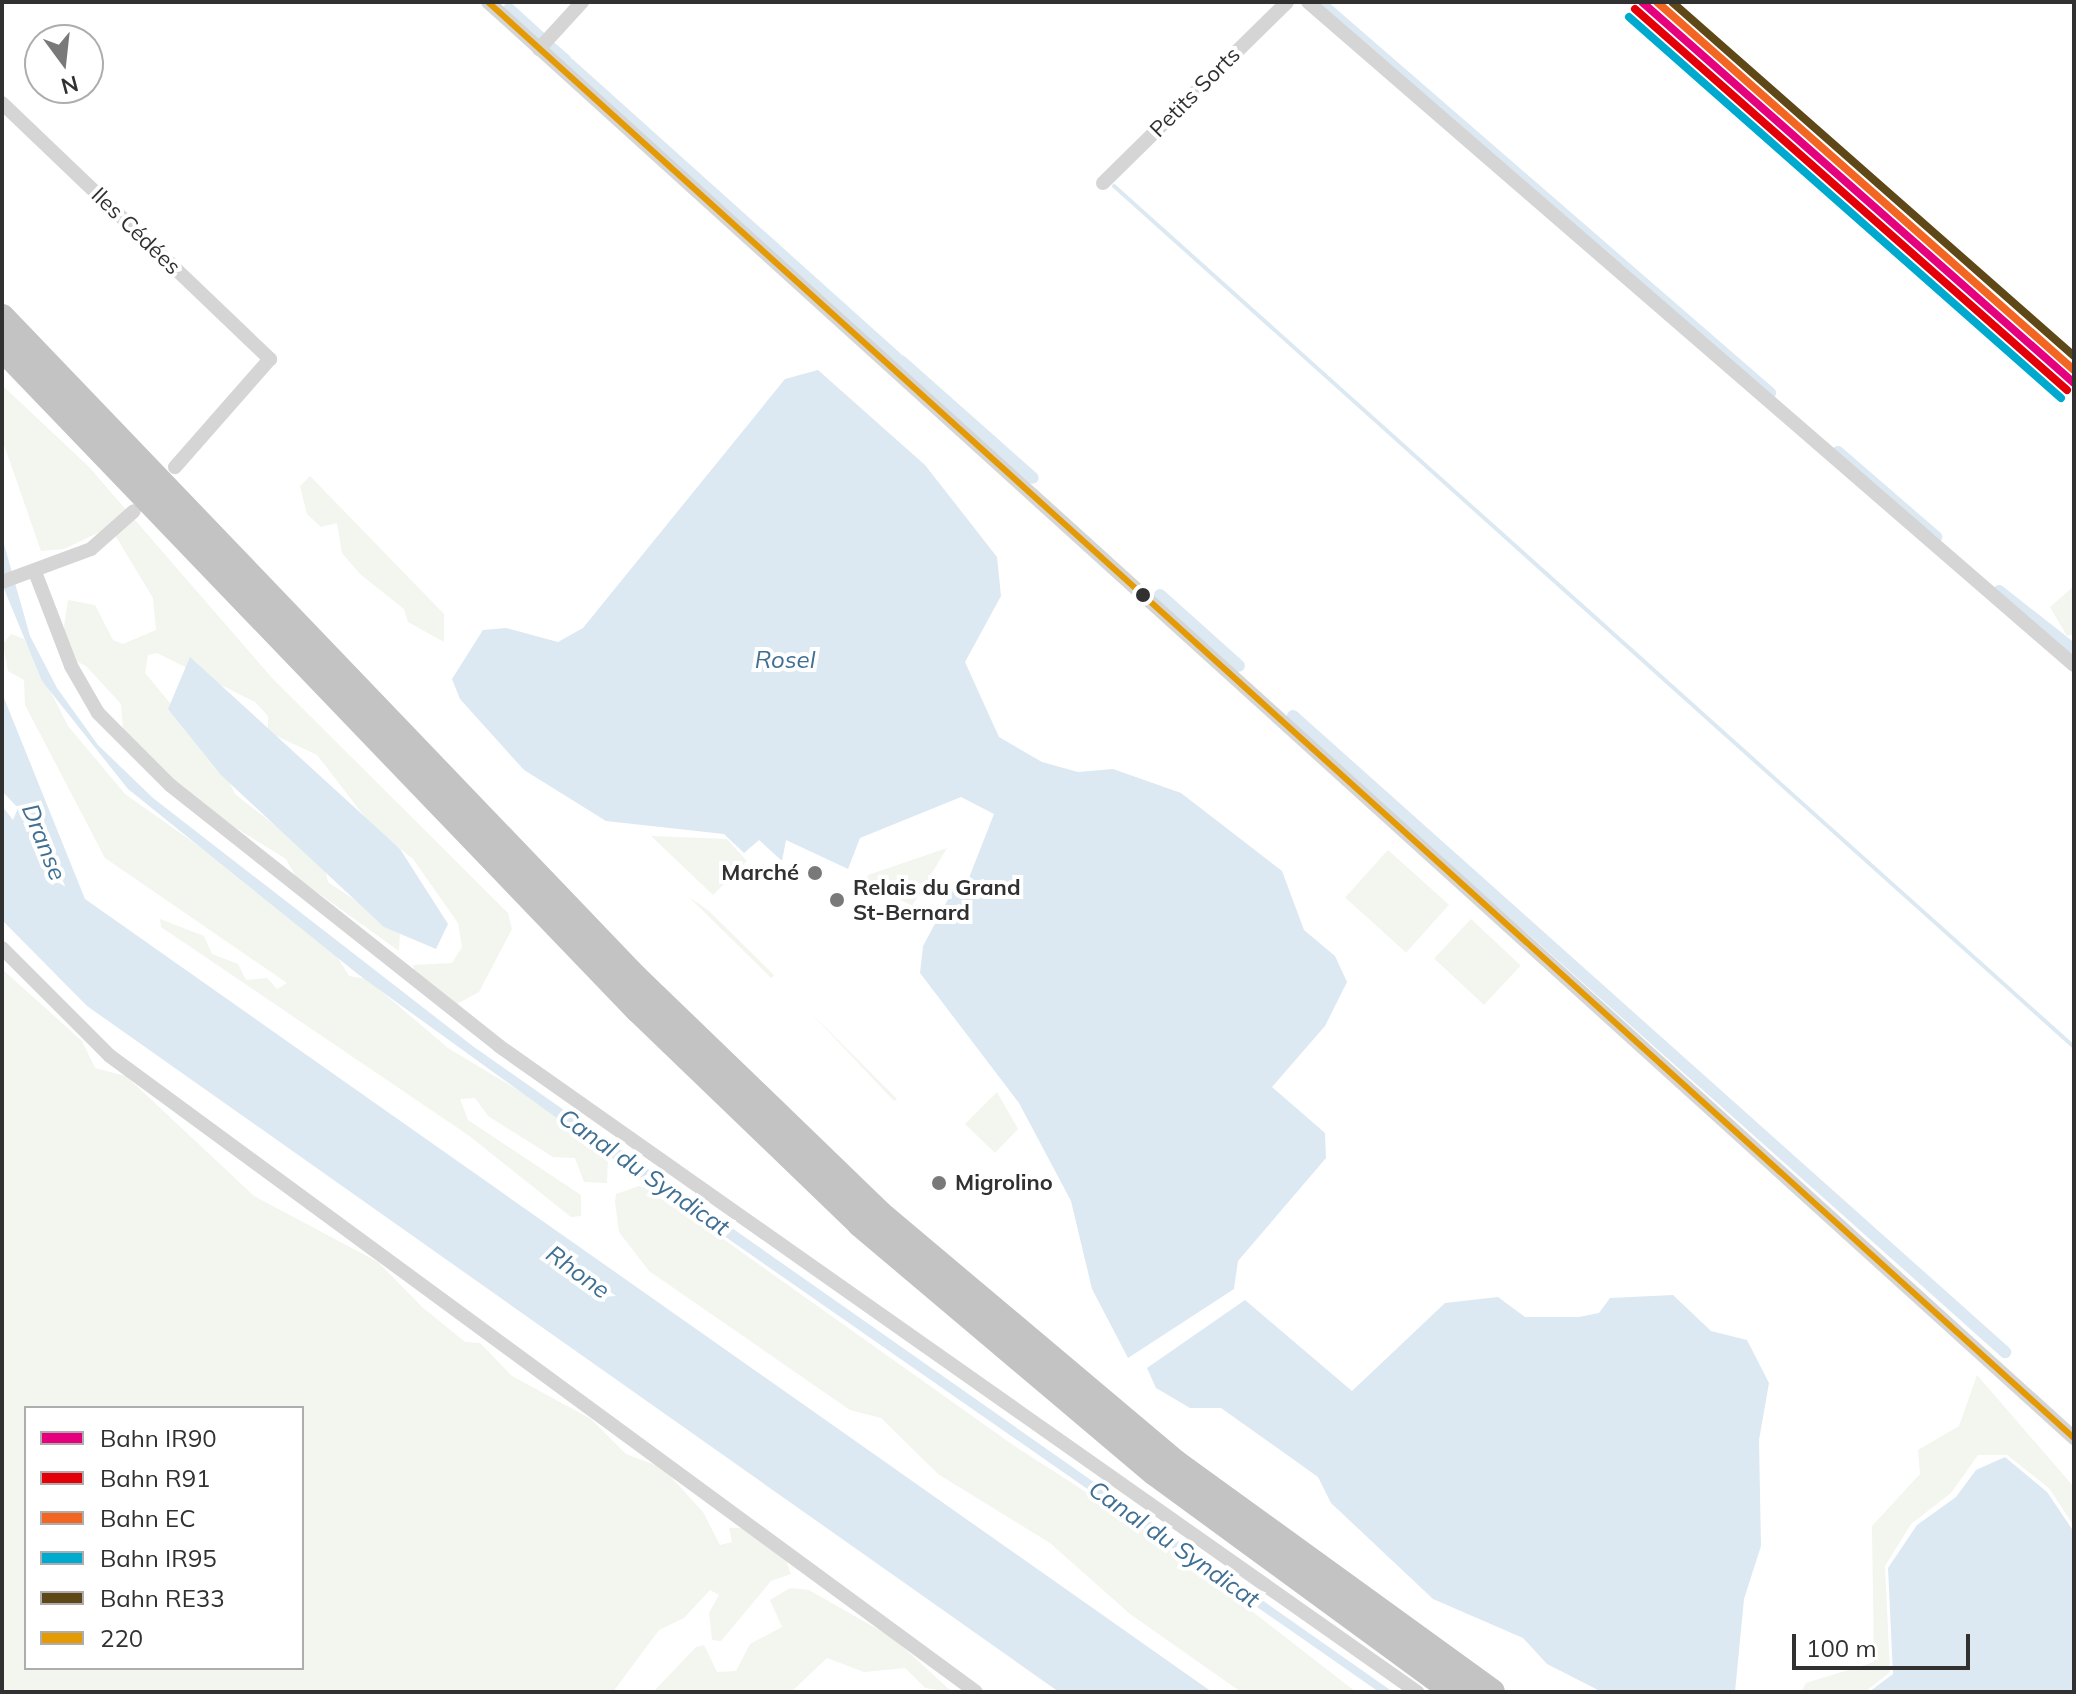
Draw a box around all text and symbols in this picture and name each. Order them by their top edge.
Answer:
north arrow [24,24,104,104]
street label: Petits Sorts [1144,41,1246,143]
text: N [58,70,81,101]
street label: Iles Cédées [86,182,186,280]
unlabelled marker [1135,587,1151,603]
water label: Rosel [755,646,815,674]
water label: Dranse [16,800,72,884]
place label: Marché [721,860,799,886]
marker: Marché [806,864,824,882]
place label: Relais du Grand St-Bernard [853,874,1021,926]
marker: Relais du Grand St-Bernard [828,891,846,909]
water label: Canal du Syndicat [553,1102,735,1242]
place label: Migrolino [955,1170,1053,1196]
marker: Migrolino [930,1174,948,1192]
water label: Rhone [541,1239,615,1305]
legend [24,1406,304,1670]
text: Bahn IR90 [100,1423,217,1453]
text: Bahn R91 [100,1463,211,1493]
water label: Canal du Syndicat [1083,1474,1265,1614]
text: Bahn EC [100,1503,196,1533]
text: Bahn IR95 [100,1543,217,1573]
text: Bahn RE33 [100,1583,225,1613]
scale bar [1796,1618,1974,1668]
text: 220 [100,1623,143,1653]
text: 100 m [1806,1633,1877,1663]

